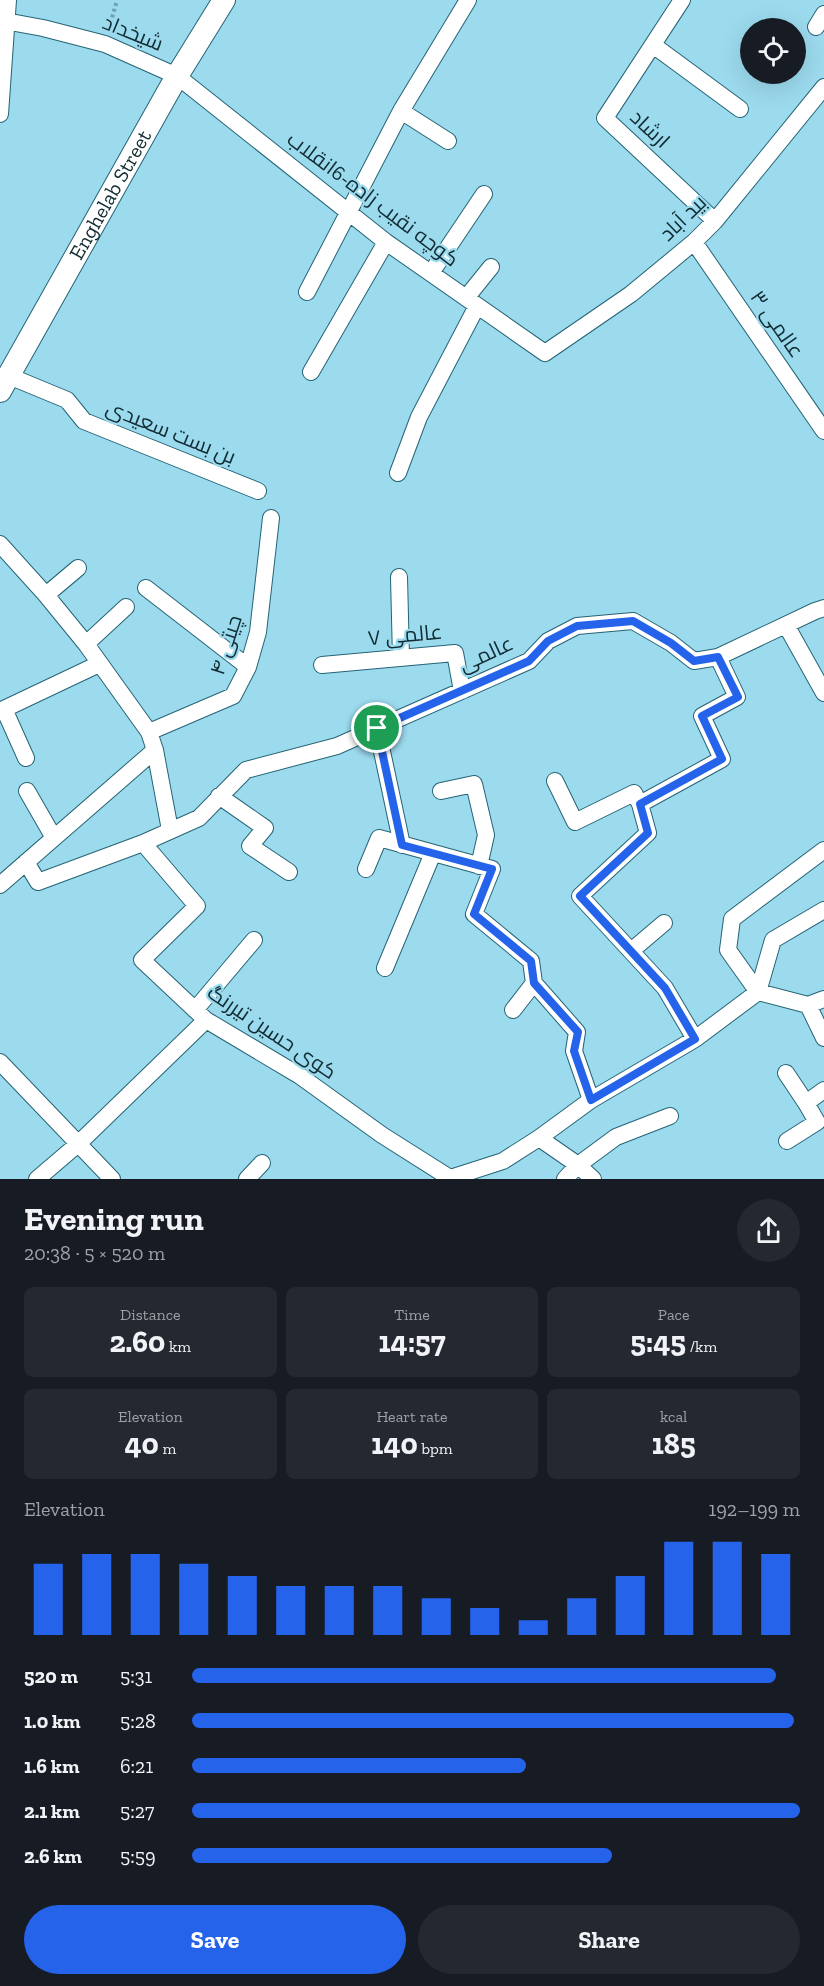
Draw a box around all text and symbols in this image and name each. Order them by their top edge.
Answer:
street label: شیخداد [99,9,167,56]
map controls [740,18,806,84]
button: locate [740,18,806,84]
street label: ارشاد [625,104,675,153]
street label: Enghelab Street [63,125,156,264]
street label: کوچه نقیب زاده-6انقلاب [281,126,464,273]
street label: بید آباد [654,189,711,246]
street label: عالمی ۳ [745,285,809,363]
street label: بن بست سعیدی [102,394,240,470]
street label: چیتی ۴ [204,612,249,678]
street label: عالمی ۷ [366,619,444,651]
street label: عالمی [455,630,517,678]
pin [351,702,402,753]
icon: arrive [360,711,393,744]
street label: کوی حسین تیررنگ [202,979,342,1085]
text: Evening run [24,1199,204,1238]
button: share [737,1199,800,1262]
text: 20:38 · 5 × 520 m [24,1241,165,1265]
text: Distance [120,1305,181,1324]
text: Time [394,1305,430,1324]
text: Pace [658,1305,690,1324]
text: 2.60 [110,1324,165,1360]
text: 14:57 [378,1324,446,1360]
text: 5:45 [630,1324,686,1360]
text: km [165,1337,191,1356]
text: /km [686,1337,717,1356]
text: Elevation [118,1407,183,1426]
text: Heart rate [376,1407,448,1426]
text: kcal [660,1407,687,1426]
text: 40 [124,1426,159,1462]
text: 140 [371,1426,418,1462]
text: 185 [652,1426,696,1462]
text: m [159,1439,176,1458]
text: bpm [418,1439,453,1458]
text: Elevation [24,1497,105,1521]
text: 192–199 m [709,1497,800,1521]
text: 520 m [24,1664,78,1688]
text: 5:31 [120,1664,152,1688]
text: 1.0 km [24,1709,80,1733]
text: 5:28 [120,1709,156,1733]
text: 1.6 km [24,1754,79,1778]
text: 6:21 [120,1754,153,1778]
text: 2.1 km [24,1799,80,1823]
text: 5:27 [120,1799,154,1823]
text: 2.6 km [24,1844,82,1868]
text: 5:59 [120,1844,156,1868]
button: Save [24,1905,406,1974]
button: Share [418,1905,800,1974]

